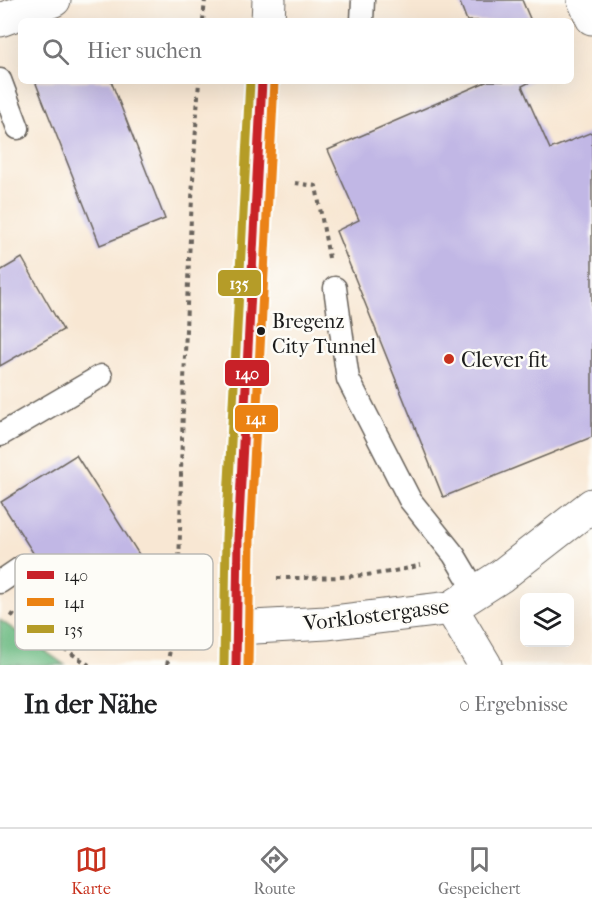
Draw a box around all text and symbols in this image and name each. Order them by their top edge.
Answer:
search box [18,18,574,84]
icon: search [39,35,72,68]
text: Hier suchen [87,38,202,64]
line badge: 135 [217,269,262,297]
text: 135 [229,274,249,294]
place label: Bregenz City Tunnel [272,310,376,358]
marker: Bregenz City Tunnel [255,325,267,337]
place label: Clever fit [461,347,548,373]
marker: Clever fit [442,352,456,366]
line badge: 140 [224,359,270,387]
text: 140 [235,364,259,384]
line badge: 141 [234,404,279,433]
text: 141 [246,409,267,429]
legend [15,554,213,650]
text: 140 [64,566,88,585]
text: 141 [64,593,85,612]
street label: Vorklostergasse [301,593,451,637]
map controls [520,593,574,647]
button: layers [520,593,574,647]
text: 135 [64,620,83,639]
text: In der Nähe [24,689,157,720]
text: 0 Ergebnisse [459,693,568,716]
tab: Karte [71,843,111,898]
tab: Route [253,843,295,898]
tab: Gespeichert [438,843,521,898]

